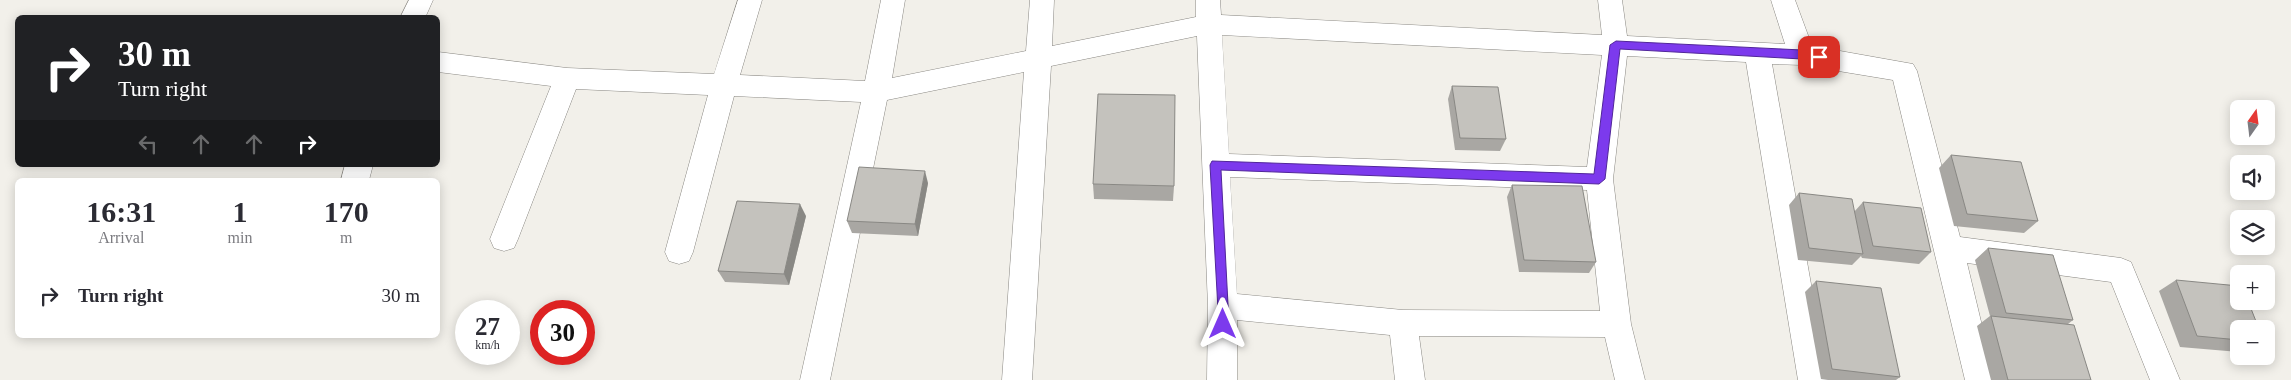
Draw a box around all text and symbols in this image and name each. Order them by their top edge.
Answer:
icon: right [35,35,100,100]
text: 30 m [118,35,191,74]
pin [1798,36,1840,78]
icon: arrive [1805,43,1833,71]
text: Turn right [118,76,207,101]
north arrow [2230,100,2275,145]
map controls [2230,100,2275,365]
icon: left [134,130,162,158]
icon: ahead [187,130,215,158]
icon: ahead [240,130,268,158]
icon: right [293,130,321,158]
button: sound [2230,155,2275,200]
text: 16:31 [86,195,156,228]
text: 1 [232,195,247,228]
text: 170 [324,195,369,228]
button: layers [2230,210,2275,255]
text: Arrival [98,229,144,246]
text: min [228,229,252,246]
text: m [340,229,352,246]
button: + [2230,265,2275,310]
icon: right [35,282,63,310]
text: Turn right [78,285,163,306]
text: 30 m [381,285,420,306]
position arrow [1196,297,1248,349]
speed limit sign: 30 [530,300,595,365]
text: 27 [475,313,500,340]
button: − [2230,320,2275,365]
text: km/h [475,338,500,352]

